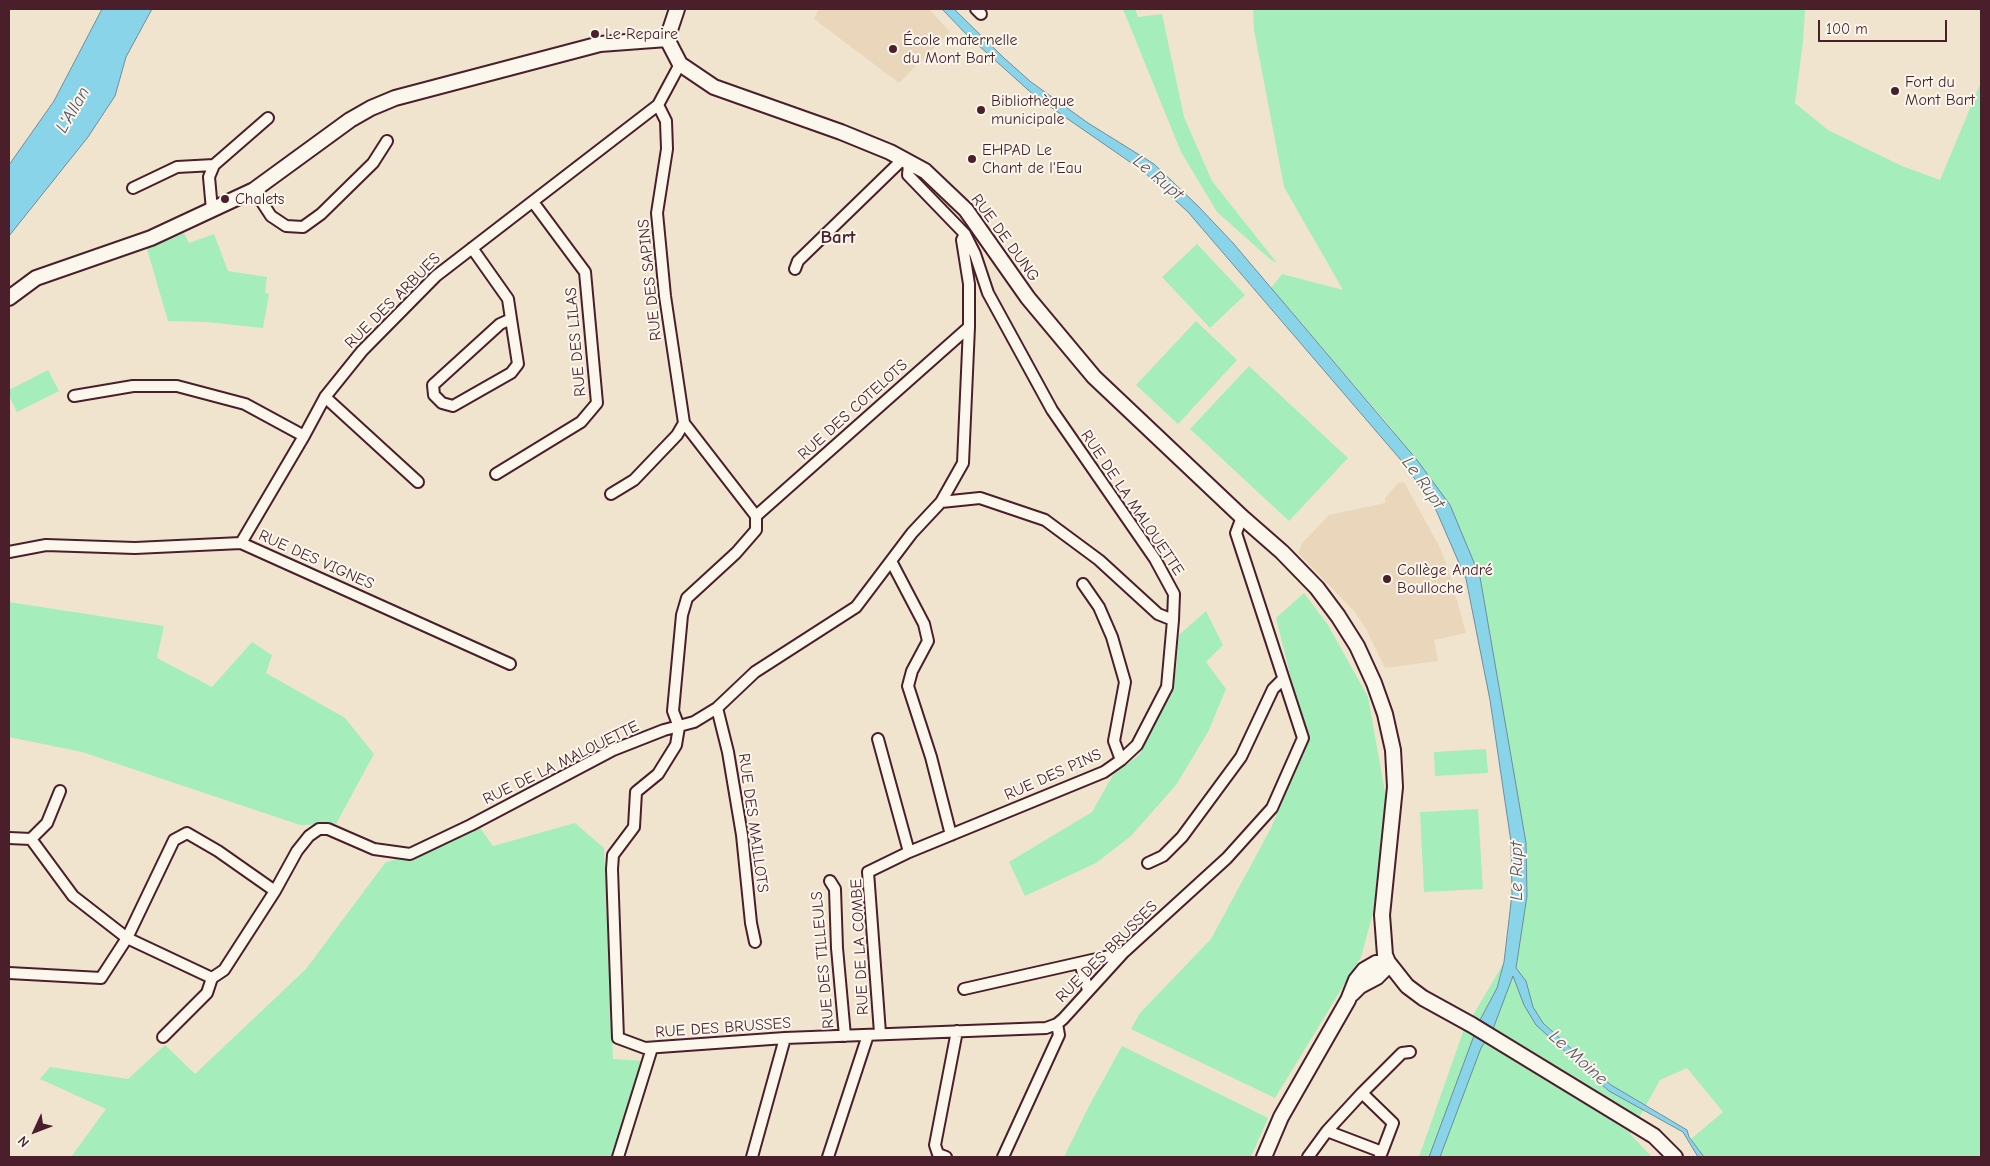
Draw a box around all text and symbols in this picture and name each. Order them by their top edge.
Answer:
scale bar [1820,10,1949,42]
text: 100 m [1826,20,1868,38]
place label: Le Repaire [605,24,678,44]
marker: Le Repaire [589,28,601,40]
place label: École maternelle du Mont Bart [903,30,1018,68]
marker: École maternelle du Mont Bart [887,43,899,55]
place label: Fort du Mont Bart [1905,72,1975,110]
water label: L'Allan [51,83,95,137]
marker: Fort du Mont Bart [1889,85,1901,97]
place label: Bibliothèque municipale [991,91,1074,129]
marker: Bibliothèque municipale [975,104,987,116]
place label: EHPAD Le Chant de l'Eau [982,140,1082,178]
water label: Le Rupt [1128,151,1188,205]
marker: EHPAD Le Chant de l'Eau [966,153,978,165]
place label: Chalets [235,189,284,209]
street label: RUE DE DUNG [967,190,1043,286]
marker: Chalets [219,193,231,205]
street label: RUE DES SAPINS [634,218,666,342]
district label: Bart [820,227,856,249]
street label: RUE DES ARBUES [341,249,445,353]
street label: RUE DES LILAS [562,286,590,398]
street label: RUE DES COTELOTS [794,356,912,464]
street label: RUE DE LA MALOUETTE [1076,427,1188,579]
water label: Le Rupt [1397,453,1449,513]
street label: RUE DES VIGNES [255,526,377,594]
place label: Collège André Boulloche [1397,560,1493,598]
marker: Collège André Boulloche [1381,573,1393,585]
street label: RUE DE LA MALOUETTE [480,717,642,809]
street label: RUE DES PINS [1002,745,1104,805]
street label: RUE DES MAILLOTS [734,752,772,894]
water label: Le Rupt [1506,841,1528,901]
street label: RUE DE LA COMBE [847,878,873,1016]
street label: RUE DES TILLEULS [807,891,839,1029]
street label: RUE DES BRUSSES [1052,897,1162,1007]
street label: RUE DES BRUSSES [654,1014,792,1042]
water label: Le Moine [1544,1026,1612,1090]
north arrow [10,1106,60,1156]
text: N [14,1132,33,1151]

